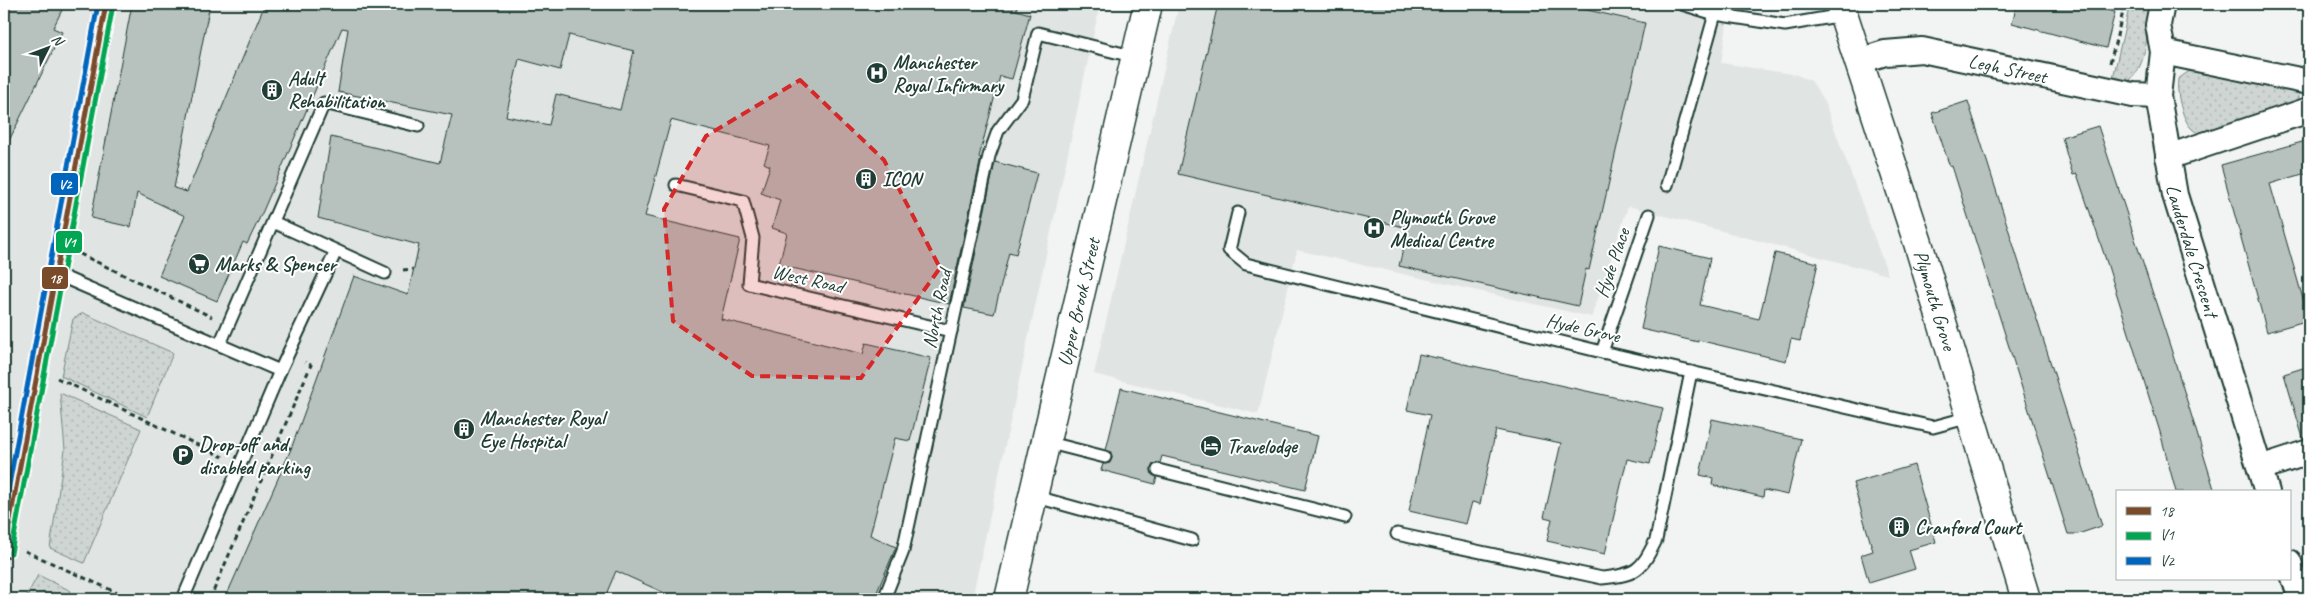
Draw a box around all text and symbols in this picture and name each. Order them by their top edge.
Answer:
north arrow [22,22,72,72]
text: N [48,31,68,50]
street label: Legh Street [1966,48,2051,89]
place label: Manchester Royal Infirmary [893,50,1005,98]
hospital icon: Manchester Royal Infirmary [865,61,889,85]
place label: Adult Rehabilitation [288,66,387,114]
building icon: Adult Rehabilitation [260,78,284,102]
building icon: ICON [854,167,878,191]
place label: ICON [882,167,924,192]
line badge: V2 [50,172,79,196]
text: V2 [58,176,73,193]
street label: Lauderdale Crescent [2161,183,2225,323]
place label: Plymouth Grove Medical Centre [1390,205,1497,253]
hospital icon: Plymouth Grove Medical Centre [1362,216,1386,240]
street label: Hyde Place [1588,224,1636,301]
line badge: V1 [55,230,83,254]
street label: Upper Brook Street [1051,233,1106,368]
text: V1 [62,234,77,251]
street label: Plymouth Grove [1908,247,1963,354]
supermarket icon: Marks & Spencer [187,252,211,276]
place label: Marks & Spencer [215,252,339,277]
street label: West Road [770,259,849,300]
street label: North Road [916,264,958,351]
line badge: 18 [41,266,69,290]
text: 18 [49,270,63,287]
street label: Hyde Grove [1544,307,1624,349]
place label: Manchester Royal Eye Hospital [480,406,608,454]
building icon: Manchester Royal Eye Hospital [452,417,476,441]
place label: Drop-off and disabled parking [199,432,311,480]
hotel icon: Travelodge [1199,434,1223,458]
place label: Travelodge [1227,434,1299,459]
parking icon: Drop-off and disabled parking [171,443,195,467]
legend [2116,490,2290,580]
text: 18 [2160,502,2175,521]
building icon: Cranford Court [1887,515,1911,539]
place label: Cranford Court [1915,515,2023,540]
text: V1 [2160,526,2175,545]
text: V2 [2160,552,2175,571]

